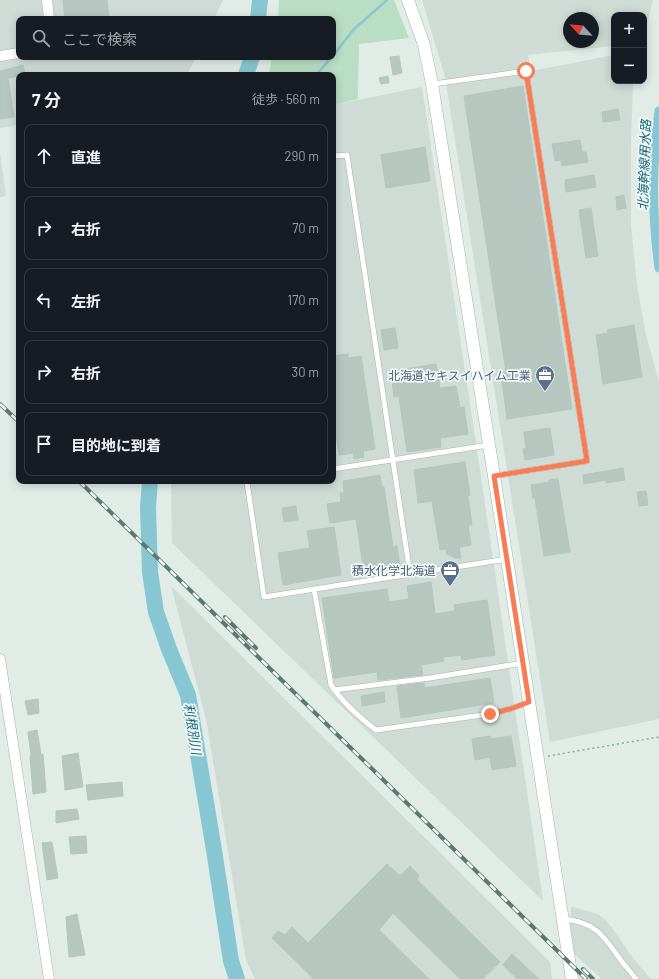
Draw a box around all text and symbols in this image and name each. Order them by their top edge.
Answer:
north arrow [563,12,599,48]
map controls [611,12,647,84]
button: + [611,12,647,48]
search box [16,16,336,60]
icon: search [30,27,52,49]
text: ここで検索 [62,30,137,48]
button: − [611,48,647,84]
route start [517,62,535,80]
text: 7 分 [32,89,61,109]
text: 徒歩 · 560 m [252,91,320,107]
water label: 北海幹線用水路 [634,118,654,211]
icon: ahead [33,145,55,167]
text: 直進 [71,148,101,166]
text: 290 m [285,148,319,164]
icon: right [33,217,55,239]
text: 右折 [71,220,101,238]
text: 70 m [292,220,319,236]
icon: left [33,289,55,311]
text: 左折 [71,292,101,310]
text: 170 m [288,292,319,308]
icon: right [33,361,55,383]
text: 右折 [71,364,101,382]
text: 30 m [292,364,319,380]
office icon: 北海道セキスイハイム工業 [534,364,556,392]
place label: 北海道セキスイハイム工業 [388,368,531,382]
icon: arrive [33,433,55,455]
text: 目的地に到着 [71,436,161,454]
office icon: 積水化学北海道 [439,559,461,587]
place label: 積水化学北海道 [352,563,436,577]
water label: 利根別川 [181,702,205,758]
route end [481,705,499,723]

